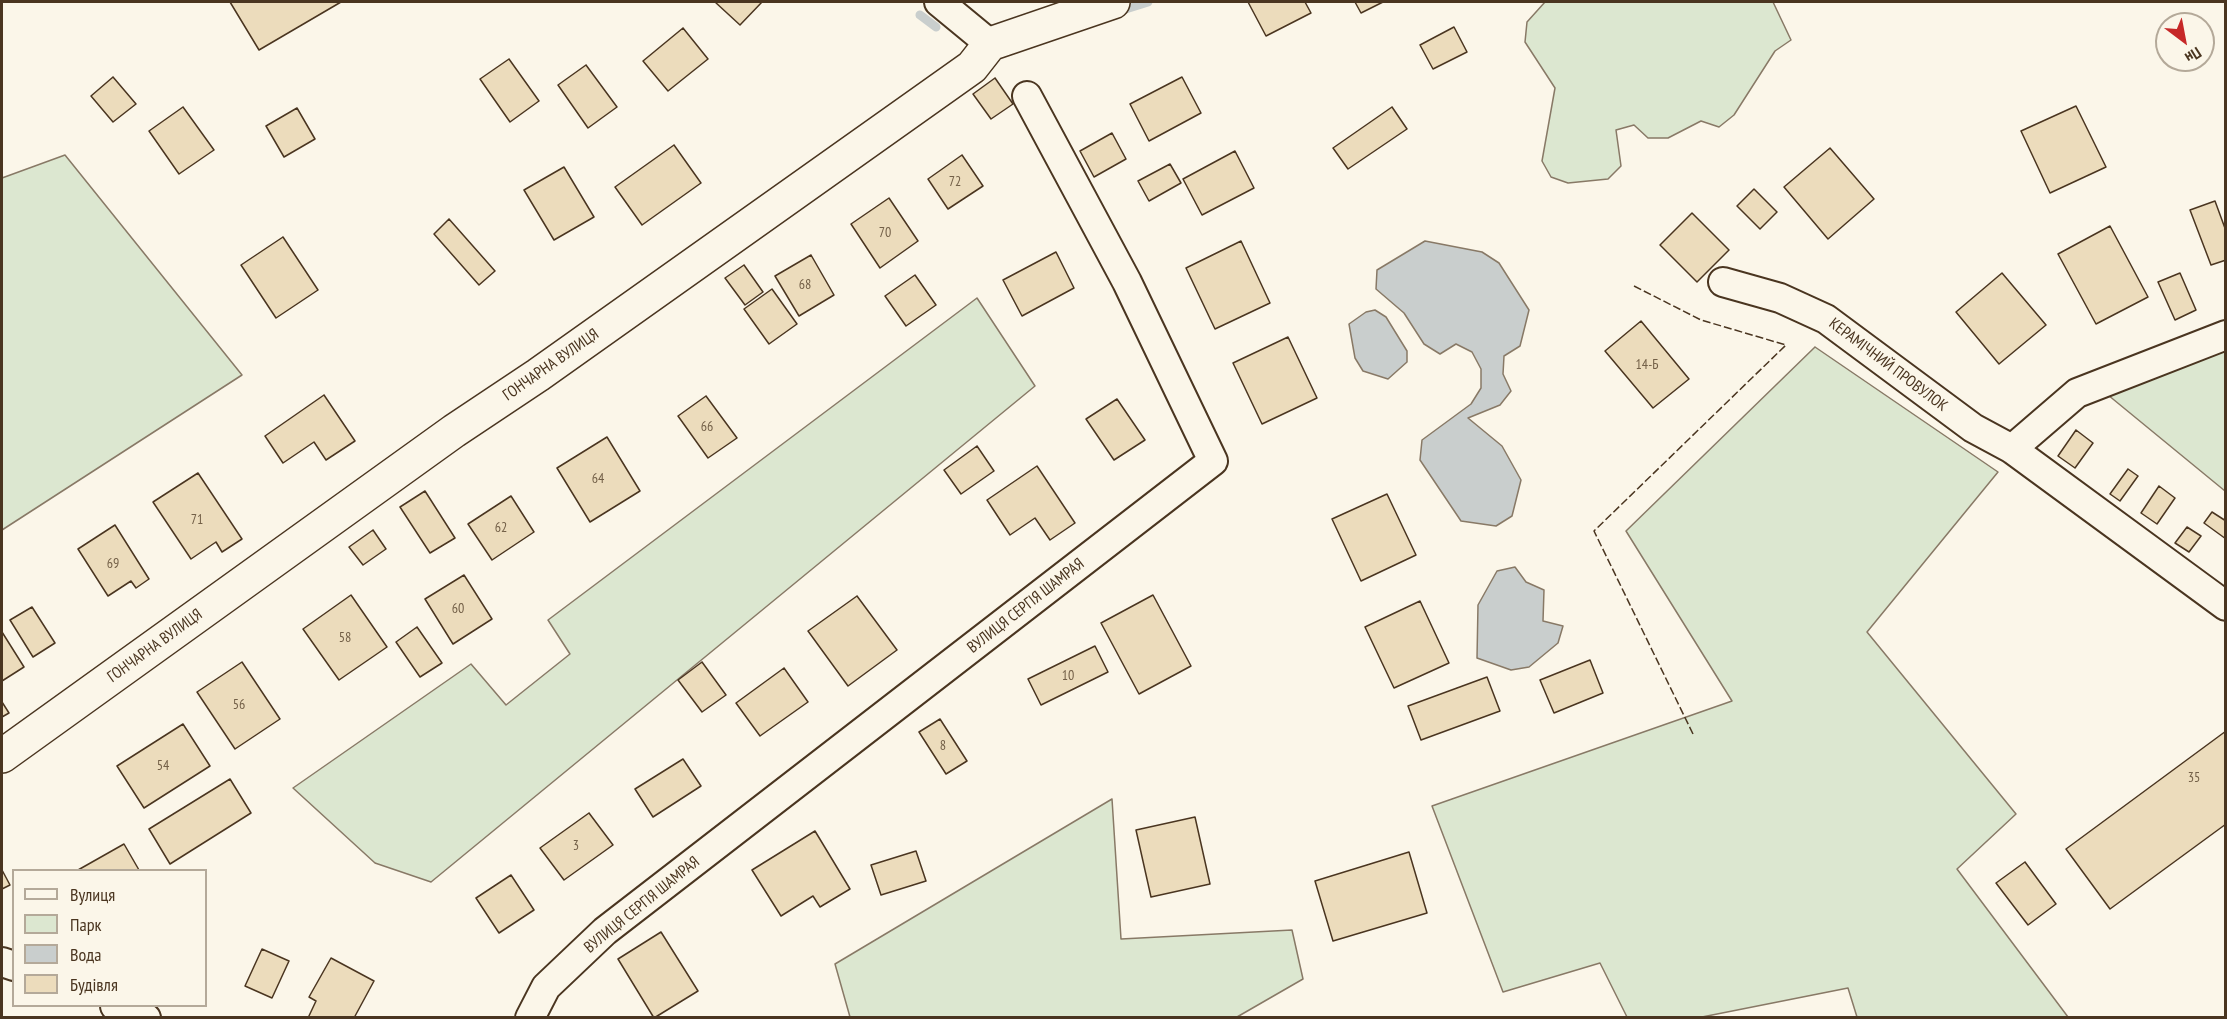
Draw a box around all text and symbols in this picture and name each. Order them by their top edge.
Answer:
north arrow [2155,12,2215,72]
text: Пн [2182,43,2205,68]
house number: 72 [949,174,961,190]
house number: 70 [879,225,891,241]
house number: 68 [799,277,811,293]
street label: КЕРАМІЧНИЙ ПРОВУЛОК [1825,314,1951,416]
street label: ГОНЧАРНА ВУЛИЦЯ [499,325,603,405]
house number: 14-Б [1636,357,1658,373]
house number: 66 [701,419,713,435]
house number: 64 [592,471,604,487]
house number: 71 [191,512,203,528]
house number: 62 [495,520,507,536]
street label: ВУЛИЦЯ СЕРГІЯ ШАМРАЯ [964,554,1088,658]
house number: 69 [107,556,119,572]
house number: 60 [452,601,464,617]
street label: ГОНЧАРНА ВУЛИЦЯ [104,605,206,687]
house number: 58 [339,630,351,646]
house number: 10 [1062,668,1074,684]
house number: 56 [233,697,245,713]
house number: 8 [940,738,946,754]
house number: 54 [157,758,169,774]
house number: 35 [2188,770,2200,786]
house number: 3 [573,838,579,854]
street label: ВУЛИЦЯ СЕРГІЯ ШАМРАЯ [580,853,704,957]
legend [12,869,207,1007]
text: Вулиця [70,883,115,906]
text: Парк [70,913,101,936]
text: Вода [70,943,101,966]
text: Будівля [70,973,118,996]

